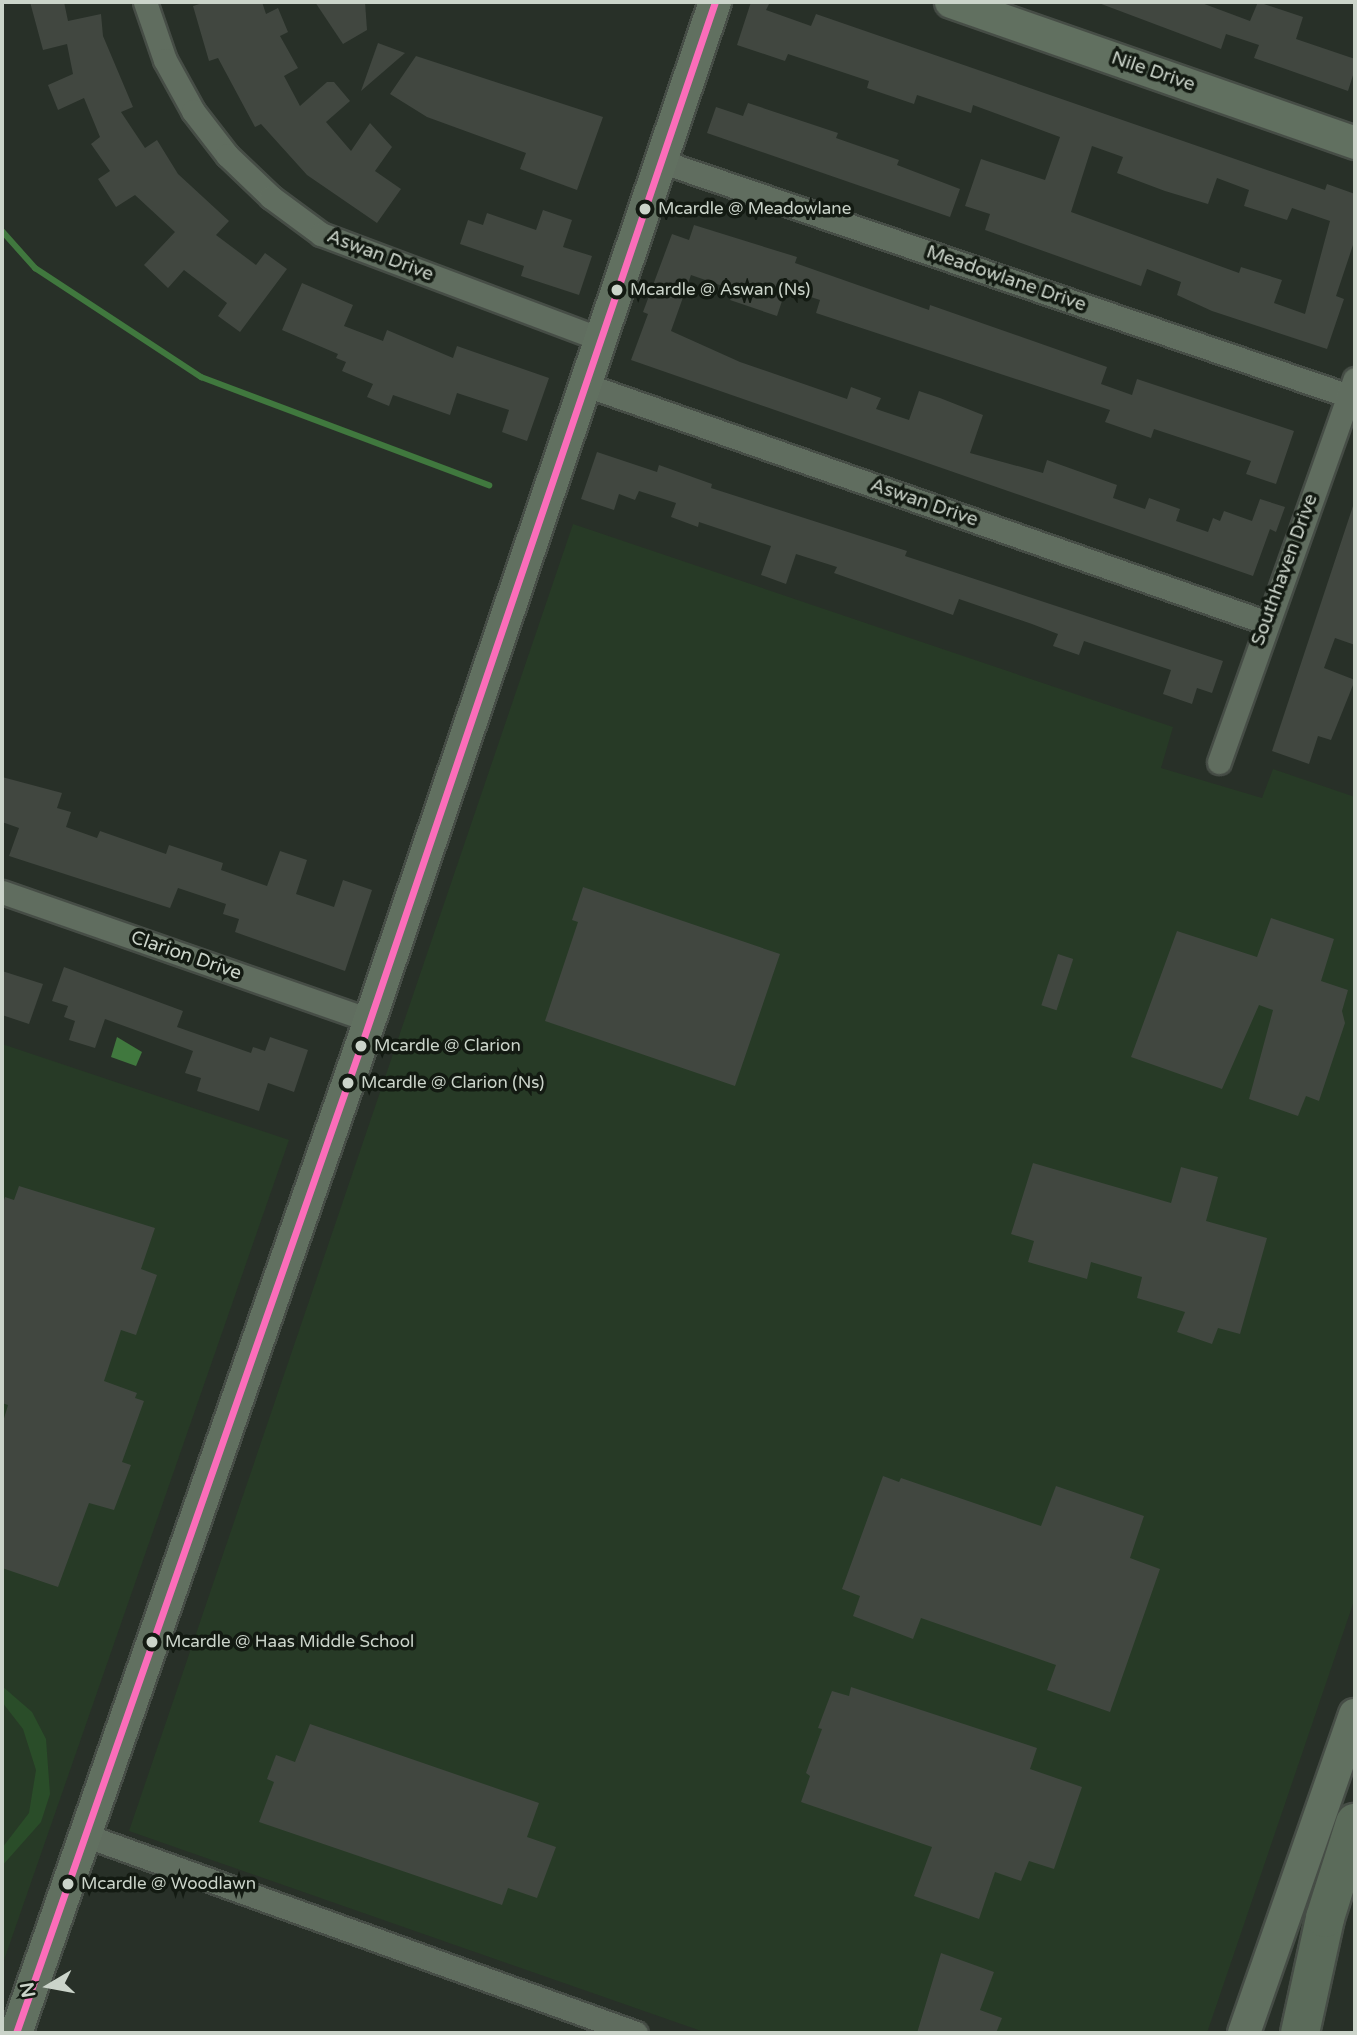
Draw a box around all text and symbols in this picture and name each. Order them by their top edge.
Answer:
street label: Nile Drive [1108,47,1198,97]
place label: Mcardle @ Meadowlane [658,199,851,219]
marker: Mcardle @ Meadowlane [638,202,652,216]
street label: Aswan Drive [324,225,436,287]
street label: Meadowlane Drive [923,241,1089,317]
place label: Mcardle @ Aswan (Ns) [630,280,810,300]
marker: Mcardle @ Aswan (Ns) [610,283,624,297]
street label: Aswan Drive [867,474,981,532]
street label: Southhaven Drive [1247,491,1323,649]
street label: Clarion Drive [128,926,244,986]
place label: Mcardle @ Clarion [374,1036,521,1056]
marker: Mcardle @ Clarion [354,1039,368,1053]
place label: Mcardle @ Clarion (Ns) [361,1073,544,1093]
marker: Mcardle @ Clarion (Ns) [341,1076,355,1090]
place label: Mcardle @ Haas Middle School [165,1632,414,1652]
marker: Mcardle @ Haas Middle School [145,1635,159,1649]
place label: Mcardle @ Woodlawn [81,1874,256,1894]
marker: Mcardle @ Woodlawn [61,1877,75,1891]
north arrow [14,1951,84,2021]
text: N [16,1980,40,1999]

